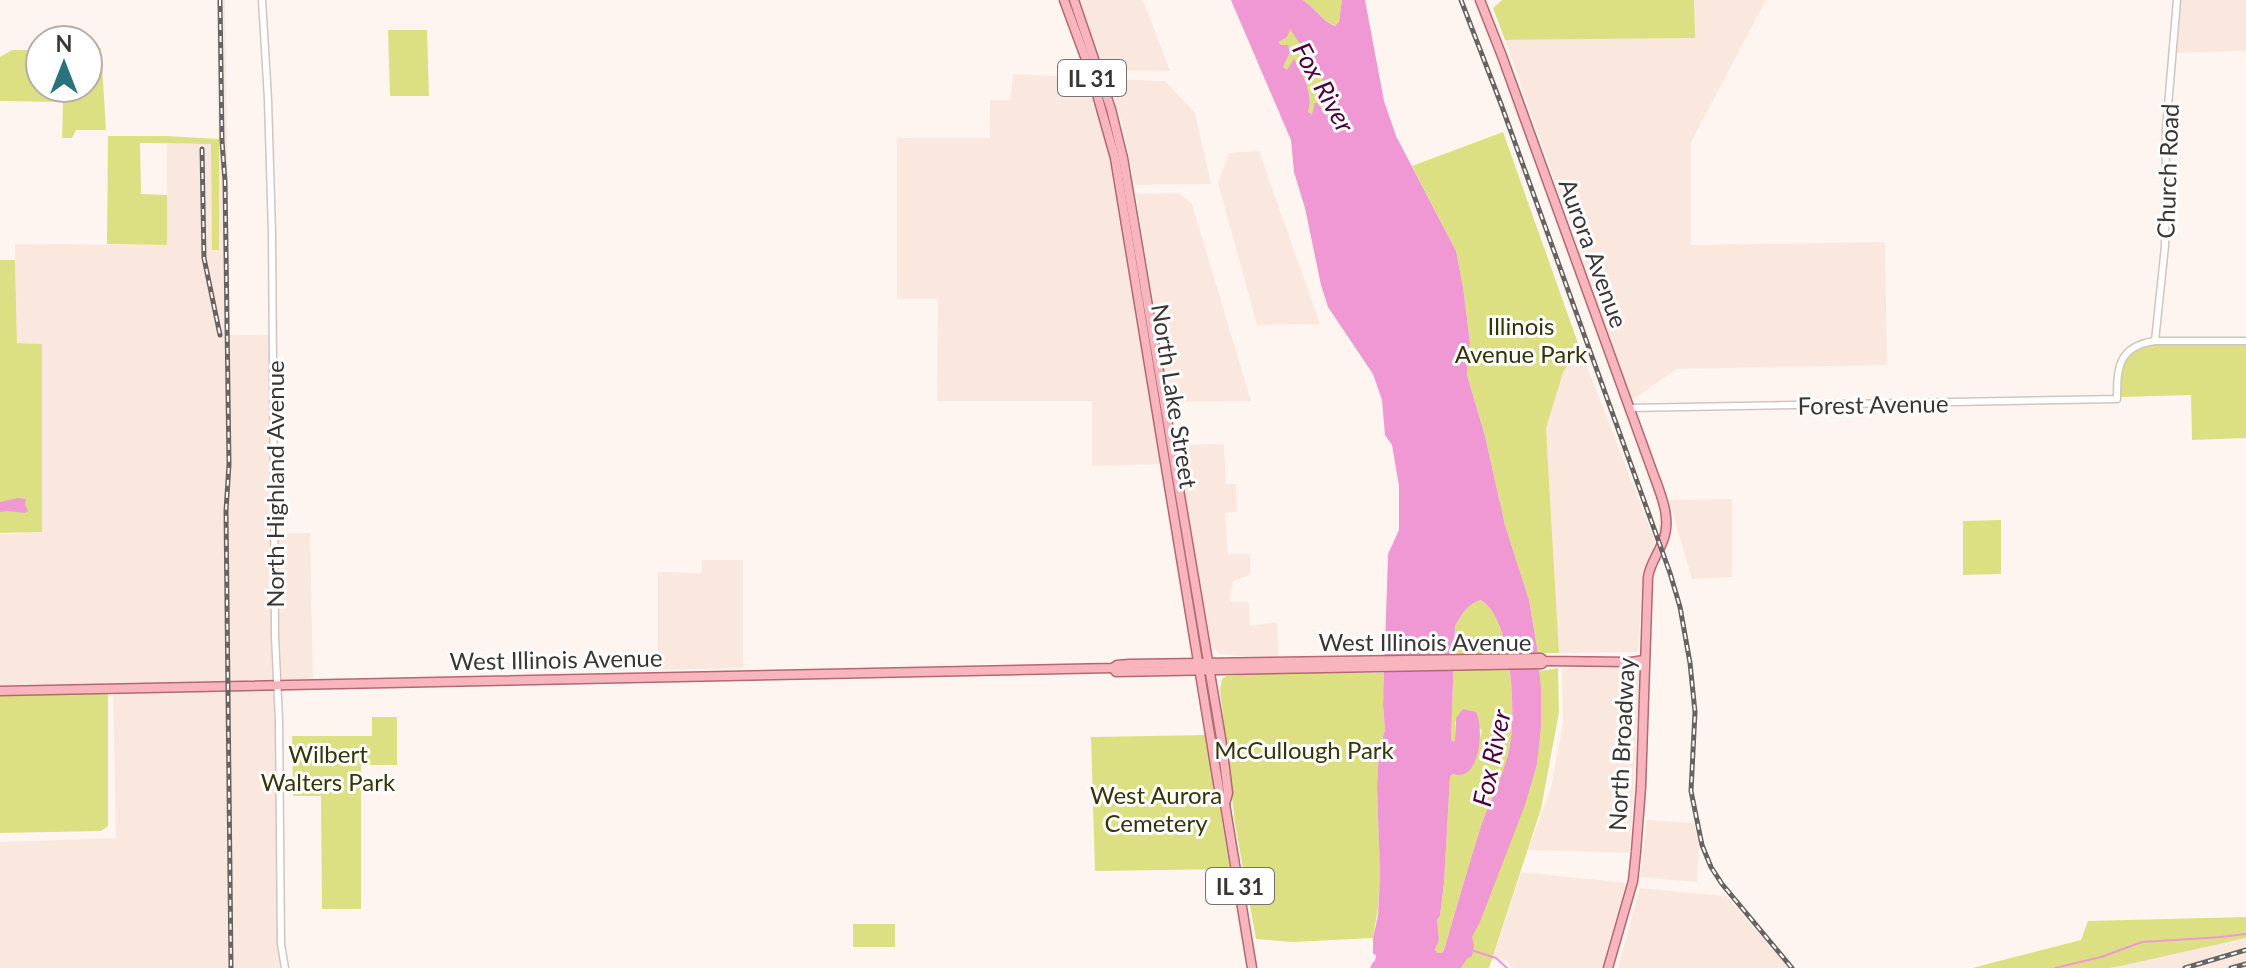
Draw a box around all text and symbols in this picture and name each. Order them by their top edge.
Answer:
north arrow [24,24,104,104]
text: N [56,30,72,57]
water label: Fox River [1286,36,1362,139]
road number: IL 31 [1058,60,1126,96]
street label: Church Road [2150,103,2184,239]
street label: Aurora Avenue [1554,175,1634,331]
street label: North Lake Street [1146,302,1204,491]
park label: Illinois Avenue Park [1455,311,1588,368]
street label: North Highland Avenue [260,360,289,608]
street label: Forest Avenue [1797,388,1949,420]
street label: West Illinois Avenue [1319,627,1531,656]
street label: West Illinois Avenue [449,643,663,675]
street label: North Broadway [1602,656,1640,831]
water label: Fox River [1465,706,1517,809]
park label: McCullough Park [1214,735,1395,764]
park label: Wilbert Walters Park [261,739,396,796]
park label: West Aurora Cemetery [1090,780,1222,837]
road number: IL 31 [1206,868,1274,904]

